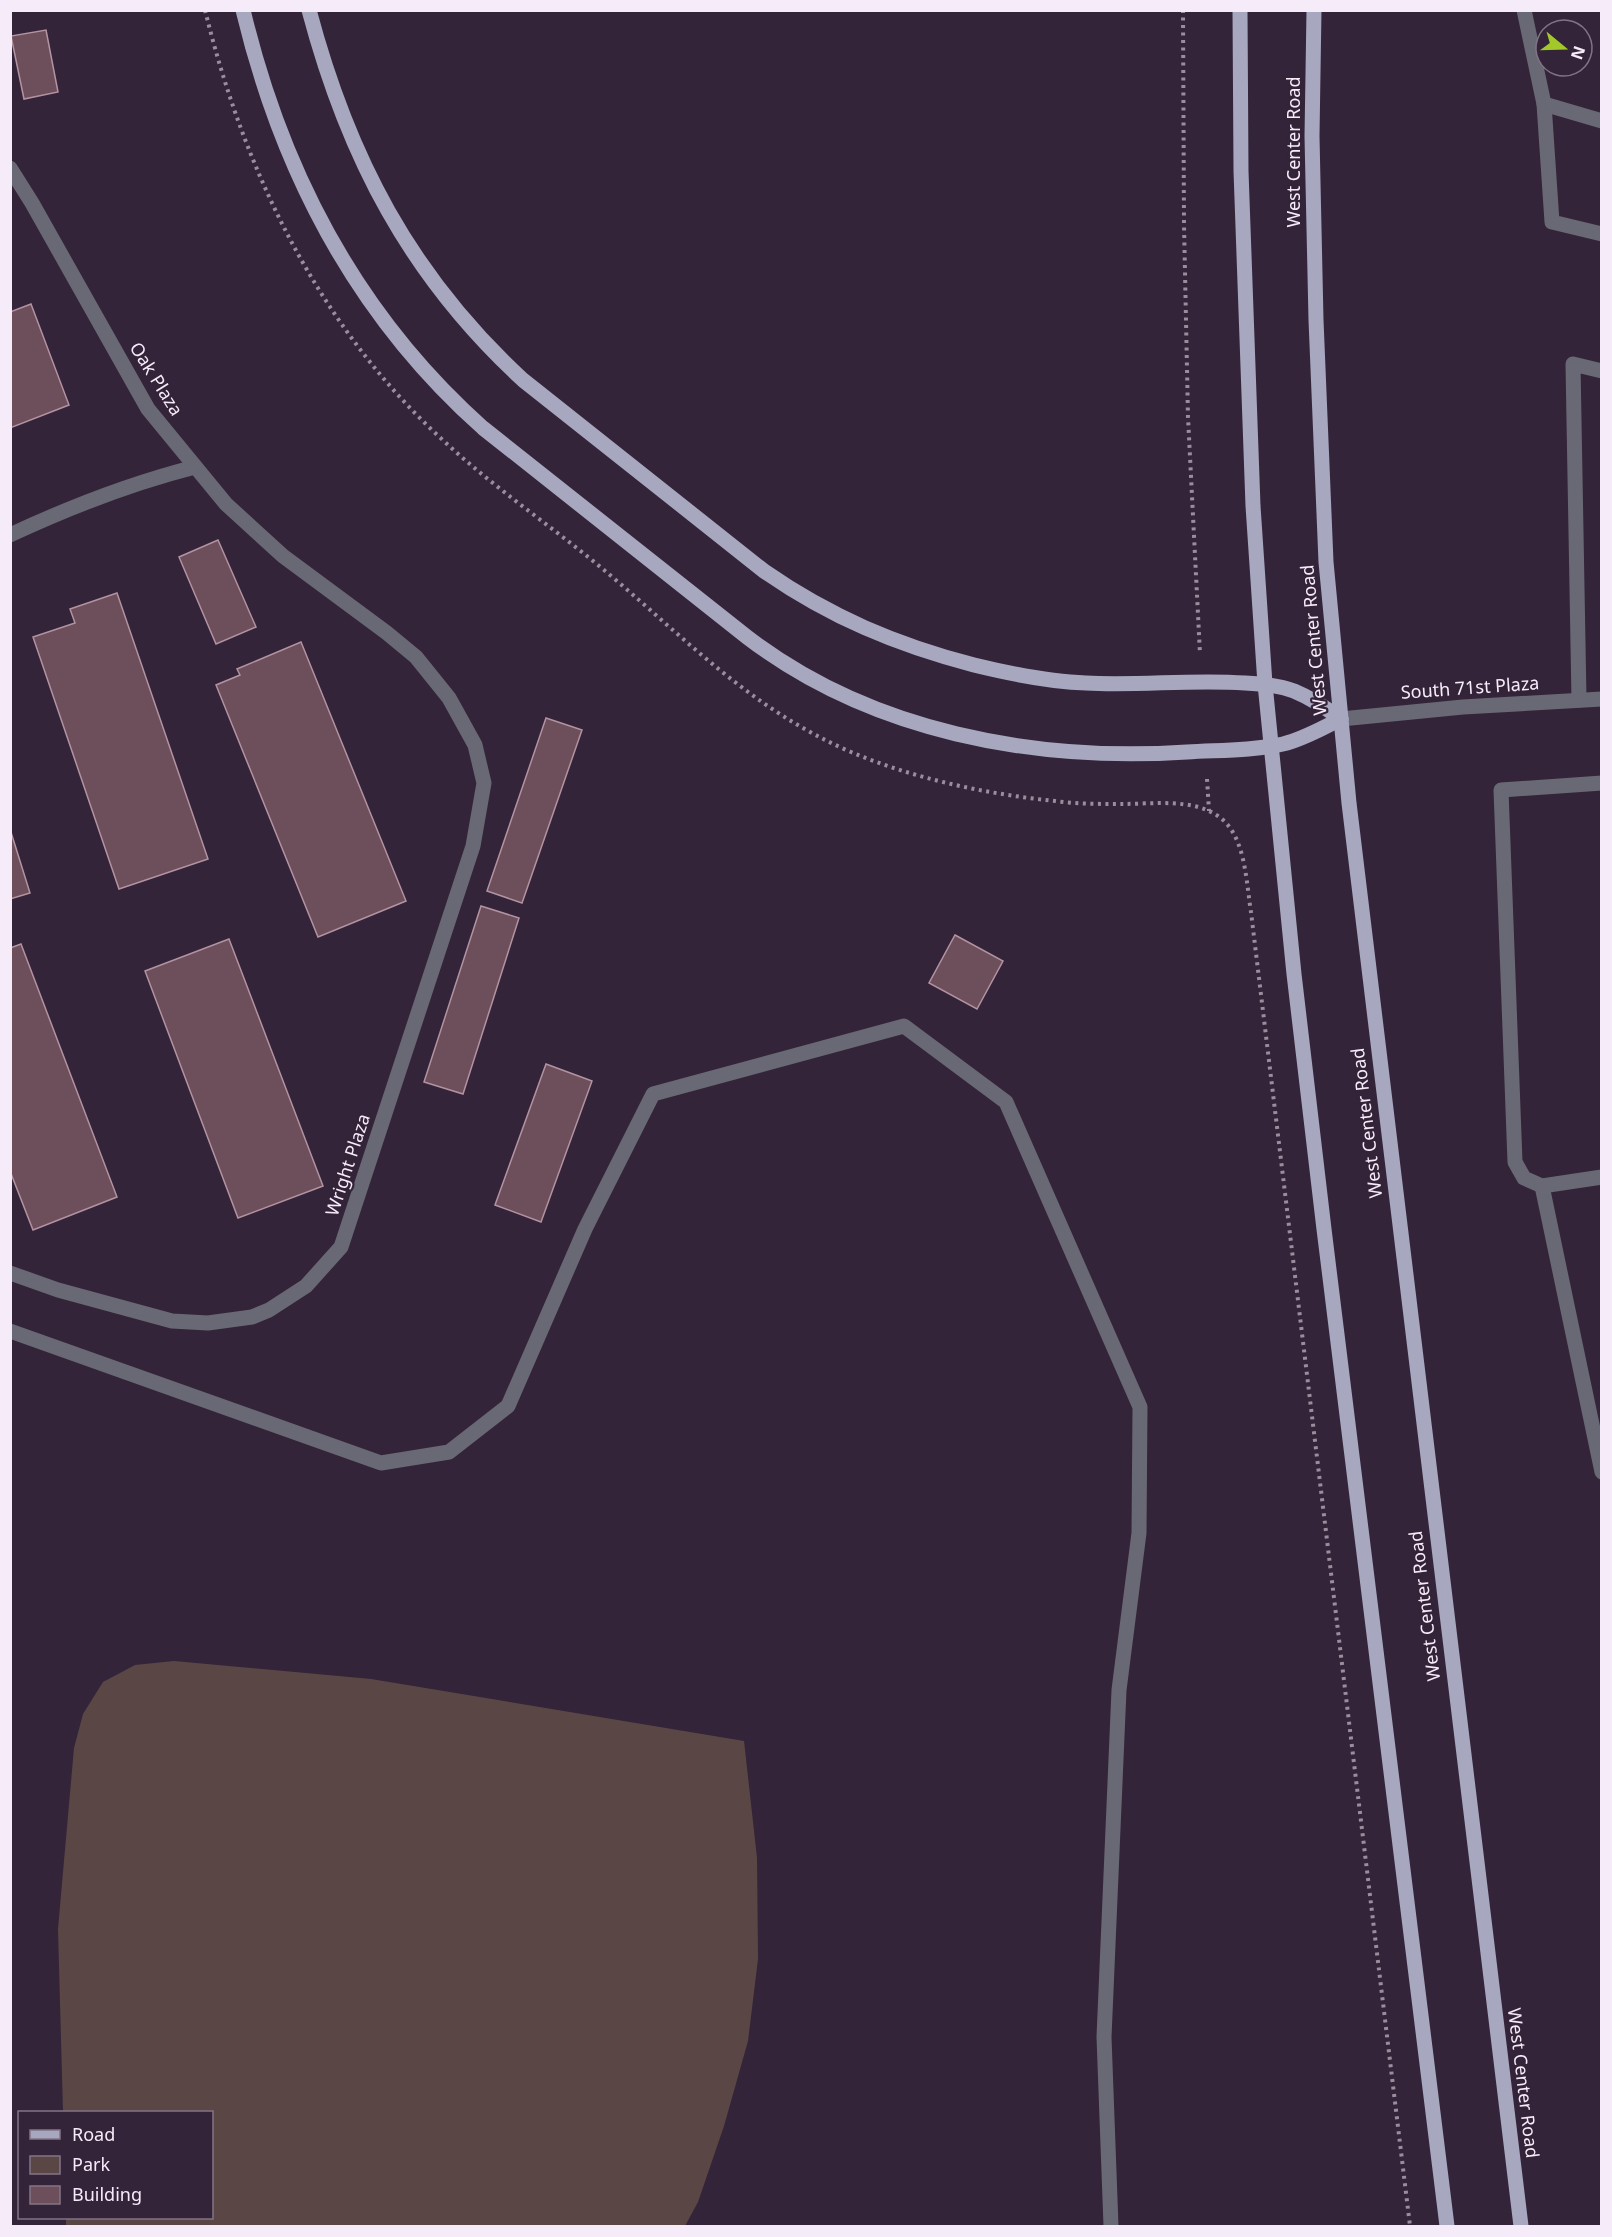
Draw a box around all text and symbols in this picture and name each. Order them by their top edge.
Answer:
north arrow [1534,18,1594,78]
text: N [1566,43,1591,63]
street label: West Center Road [1281,76,1305,228]
street label: Oak Plaza [125,337,189,420]
street label: West Center Road [1294,564,1332,716]
street label: South 71st Plaza [1400,670,1540,704]
street label: West Center Road [1345,1047,1387,1200]
street label: Wright Plaza [319,1110,375,1219]
street label: West Center Road [1403,1530,1445,1683]
street label: West Center Road [1503,2006,1545,2159]
legend [18,2111,213,2219]
text: Road [72,2122,115,2146]
text: Park [72,2152,110,2176]
text: Building [72,2182,142,2206]

